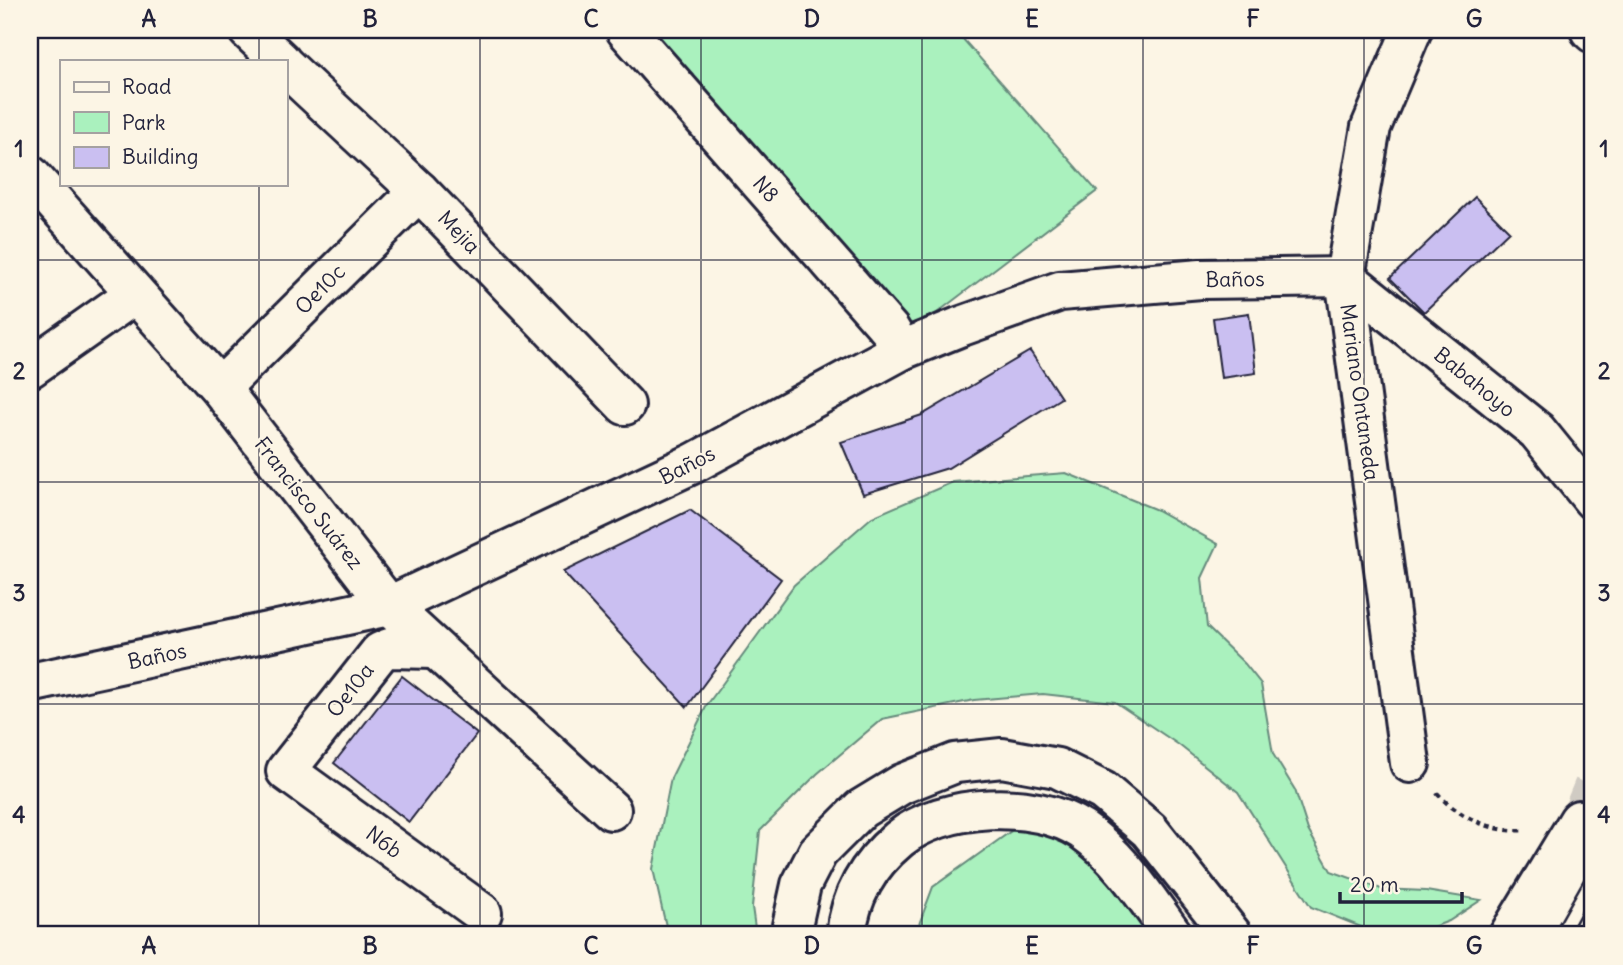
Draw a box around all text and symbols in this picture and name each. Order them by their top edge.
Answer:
text: A [142,4,157,33]
text: B [362,4,378,33]
text: C [583,4,599,33]
text: D [804,4,820,33]
text: E [1025,4,1039,33]
text: F [1246,4,1260,33]
text: G [1466,4,1482,33]
legend [60,60,287,186]
text: Road [122,73,171,100]
text: Park [122,109,165,136]
text: 1 [14,134,24,163]
text: 1 [1599,134,1609,163]
text: Building [122,143,198,170]
street label: N8 [747,170,785,208]
street label: Mejia [432,205,486,259]
street label: Oe10c [289,258,351,320]
street label: Baños [1205,265,1265,293]
street label: Mariano Ontaneda [1334,302,1386,482]
street label: Babahoyo [1429,341,1521,423]
text: 2 [13,356,26,385]
text: 2 [1598,356,1611,385]
street label: Francisco Suárez [249,431,369,575]
street label: Baños [654,440,720,490]
text: 3 [12,578,26,607]
text: 3 [1597,578,1611,607]
street label: Baños [125,637,189,675]
street label: Oe10a [320,657,380,723]
text: 4 [12,800,26,829]
text: 4 [1597,800,1611,829]
street label: N6b [361,820,407,864]
scale bar [1340,860,1462,904]
text: 20 m [1350,871,1399,898]
text: A [142,931,157,960]
text: B [362,931,378,960]
text: C [583,931,599,960]
text: D [804,931,820,960]
text: E [1025,931,1039,960]
text: F [1246,931,1260,960]
text: G [1466,931,1482,960]

